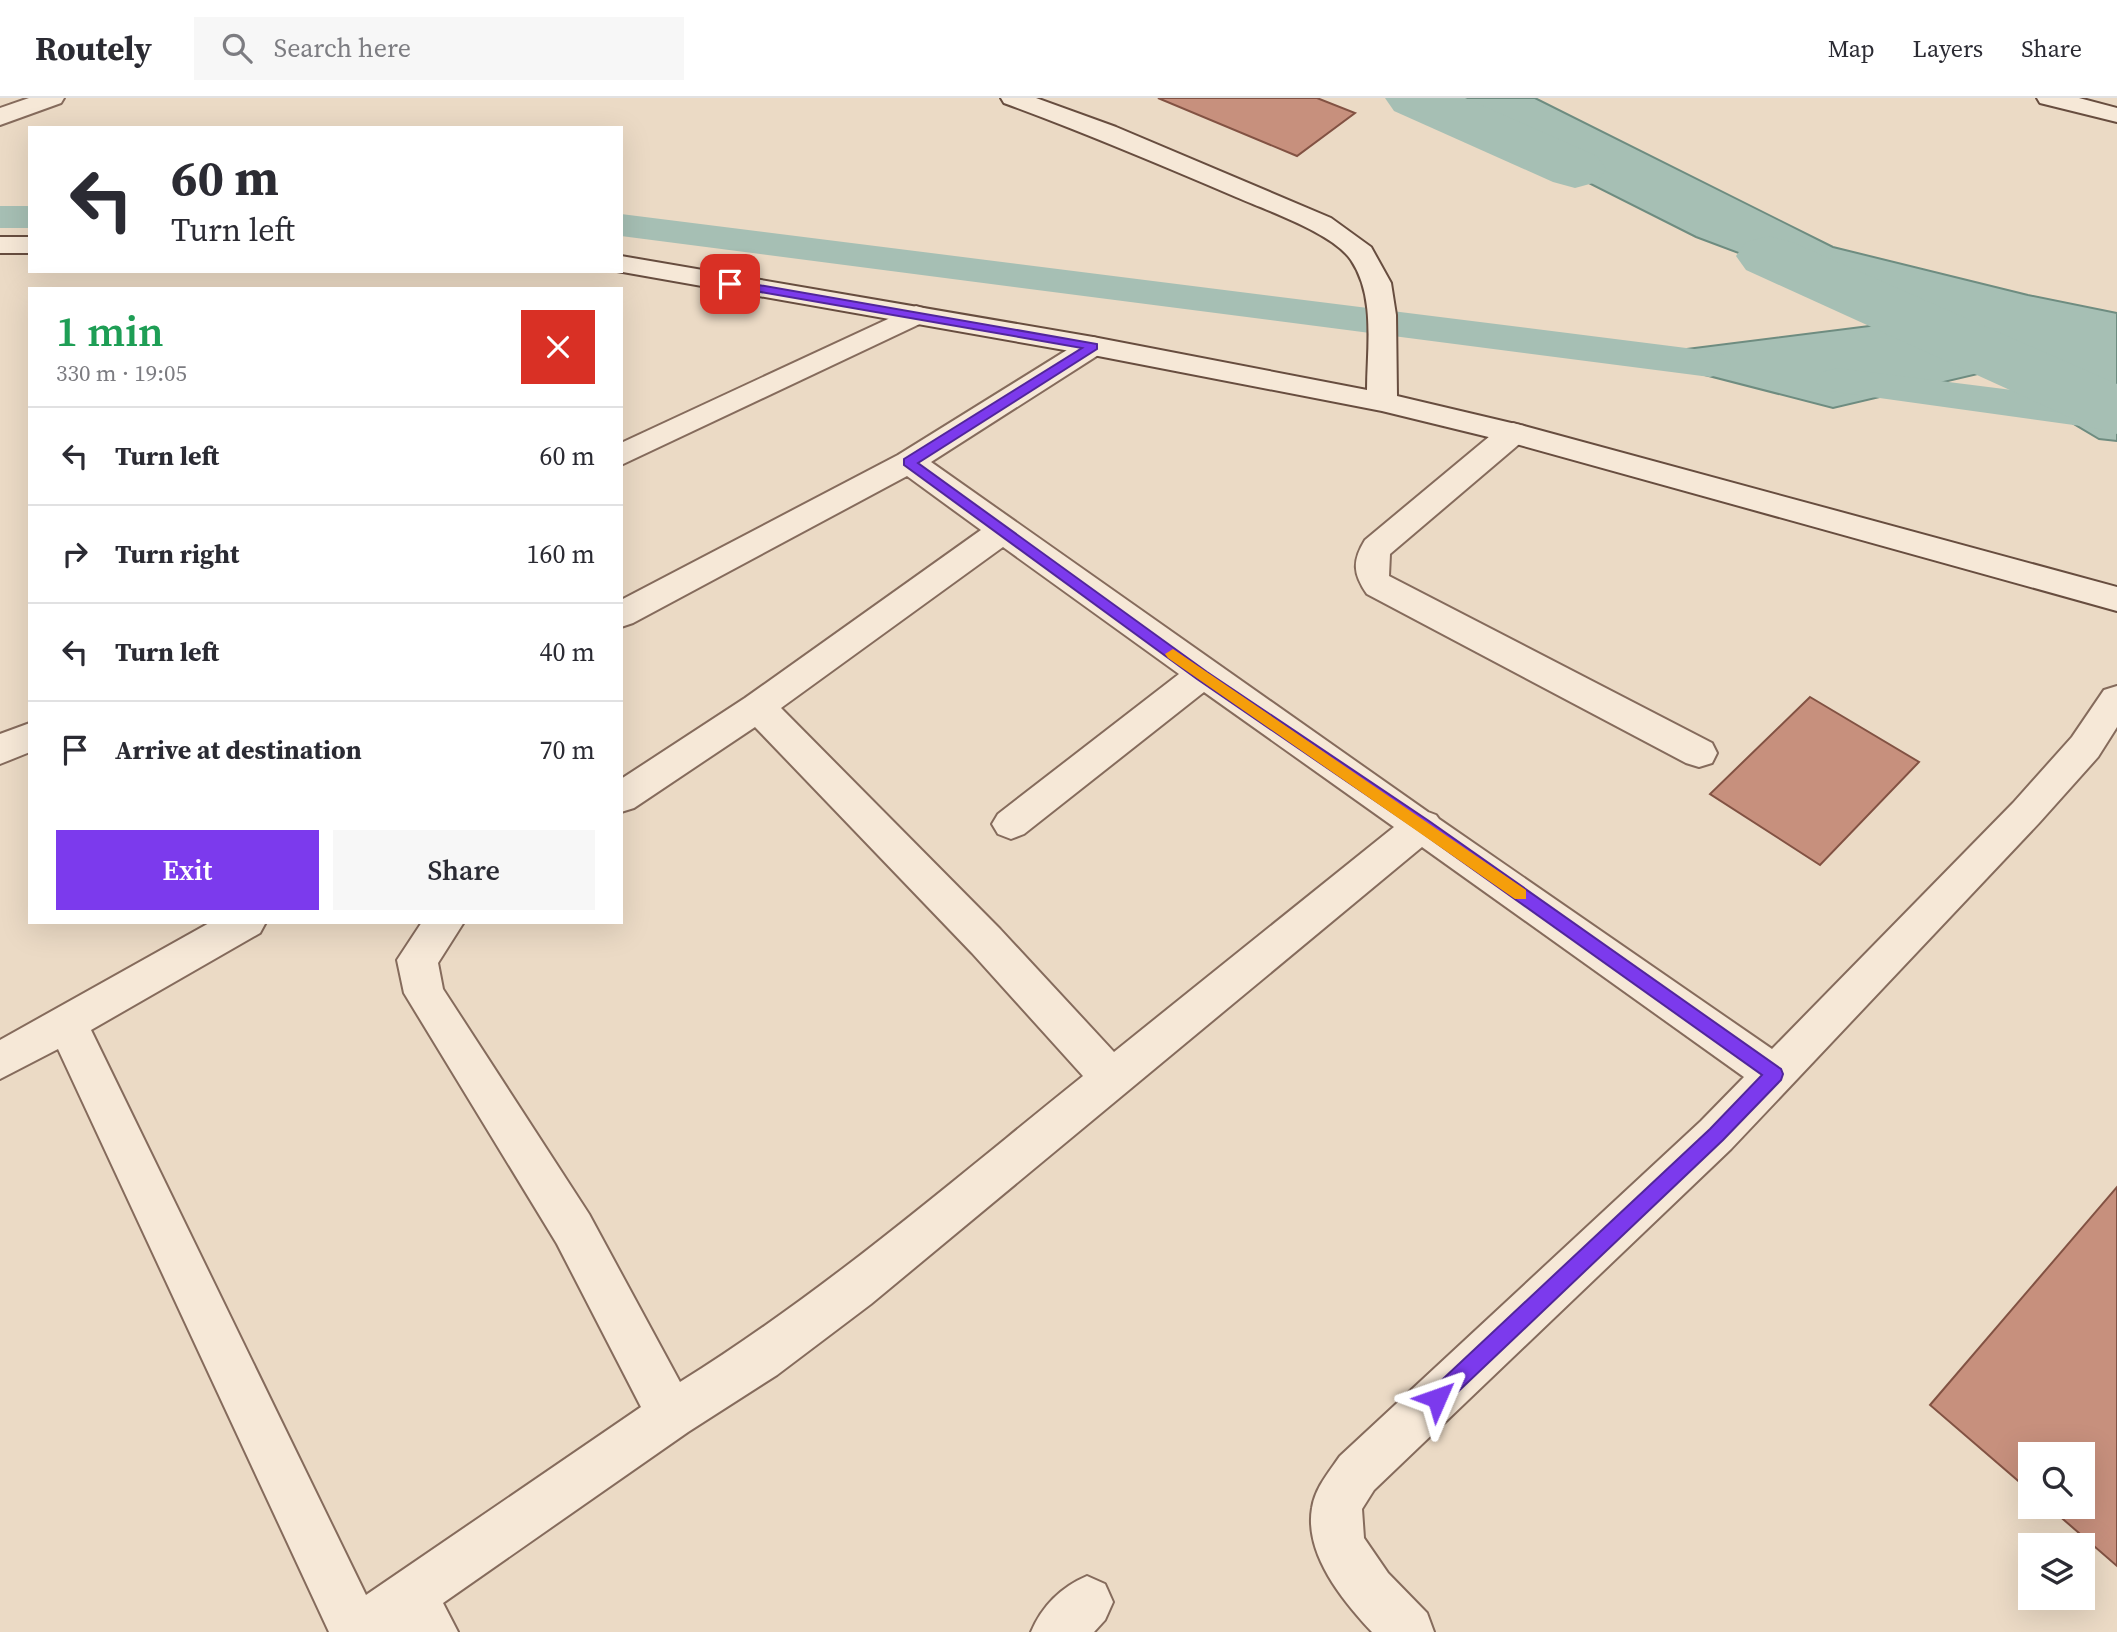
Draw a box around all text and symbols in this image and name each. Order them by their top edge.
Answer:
search box [194,17,684,80]
text: Routely [35,26,152,71]
icon: search [218,29,256,67]
text: Search here [274,30,411,66]
text: Map [1828,32,1875,65]
text: Layers [1913,32,1983,65]
text: Share [2021,32,2082,65]
text: 60 m [171,144,279,211]
icon: left [56,154,147,245]
text: Turn left [171,208,295,252]
pin [700,254,760,314]
icon: arrive [711,265,749,303]
text: 1 min [56,302,164,360]
button: close [521,310,595,384]
text: 330 m · 19:05 [56,357,187,389]
icon: left [56,437,94,475]
text: Turn left [115,438,219,474]
text: 60 m [540,438,595,474]
icon: right [56,535,94,573]
text: Turn right [115,536,239,572]
text: 160 m [527,536,595,572]
icon: left [56,633,94,671]
text: Turn left [115,634,219,670]
text: 40 m [540,634,595,670]
icon: arrive [56,731,94,769]
text: Arrive at destination [115,732,362,768]
text: 70 m [540,732,595,768]
button: Exit [56,830,319,910]
button: Share [333,830,595,910]
position arrow [1400,1361,1474,1435]
map controls [2018,1442,2095,1610]
button: search [2018,1442,2095,1519]
button: layers [2018,1533,2095,1610]

